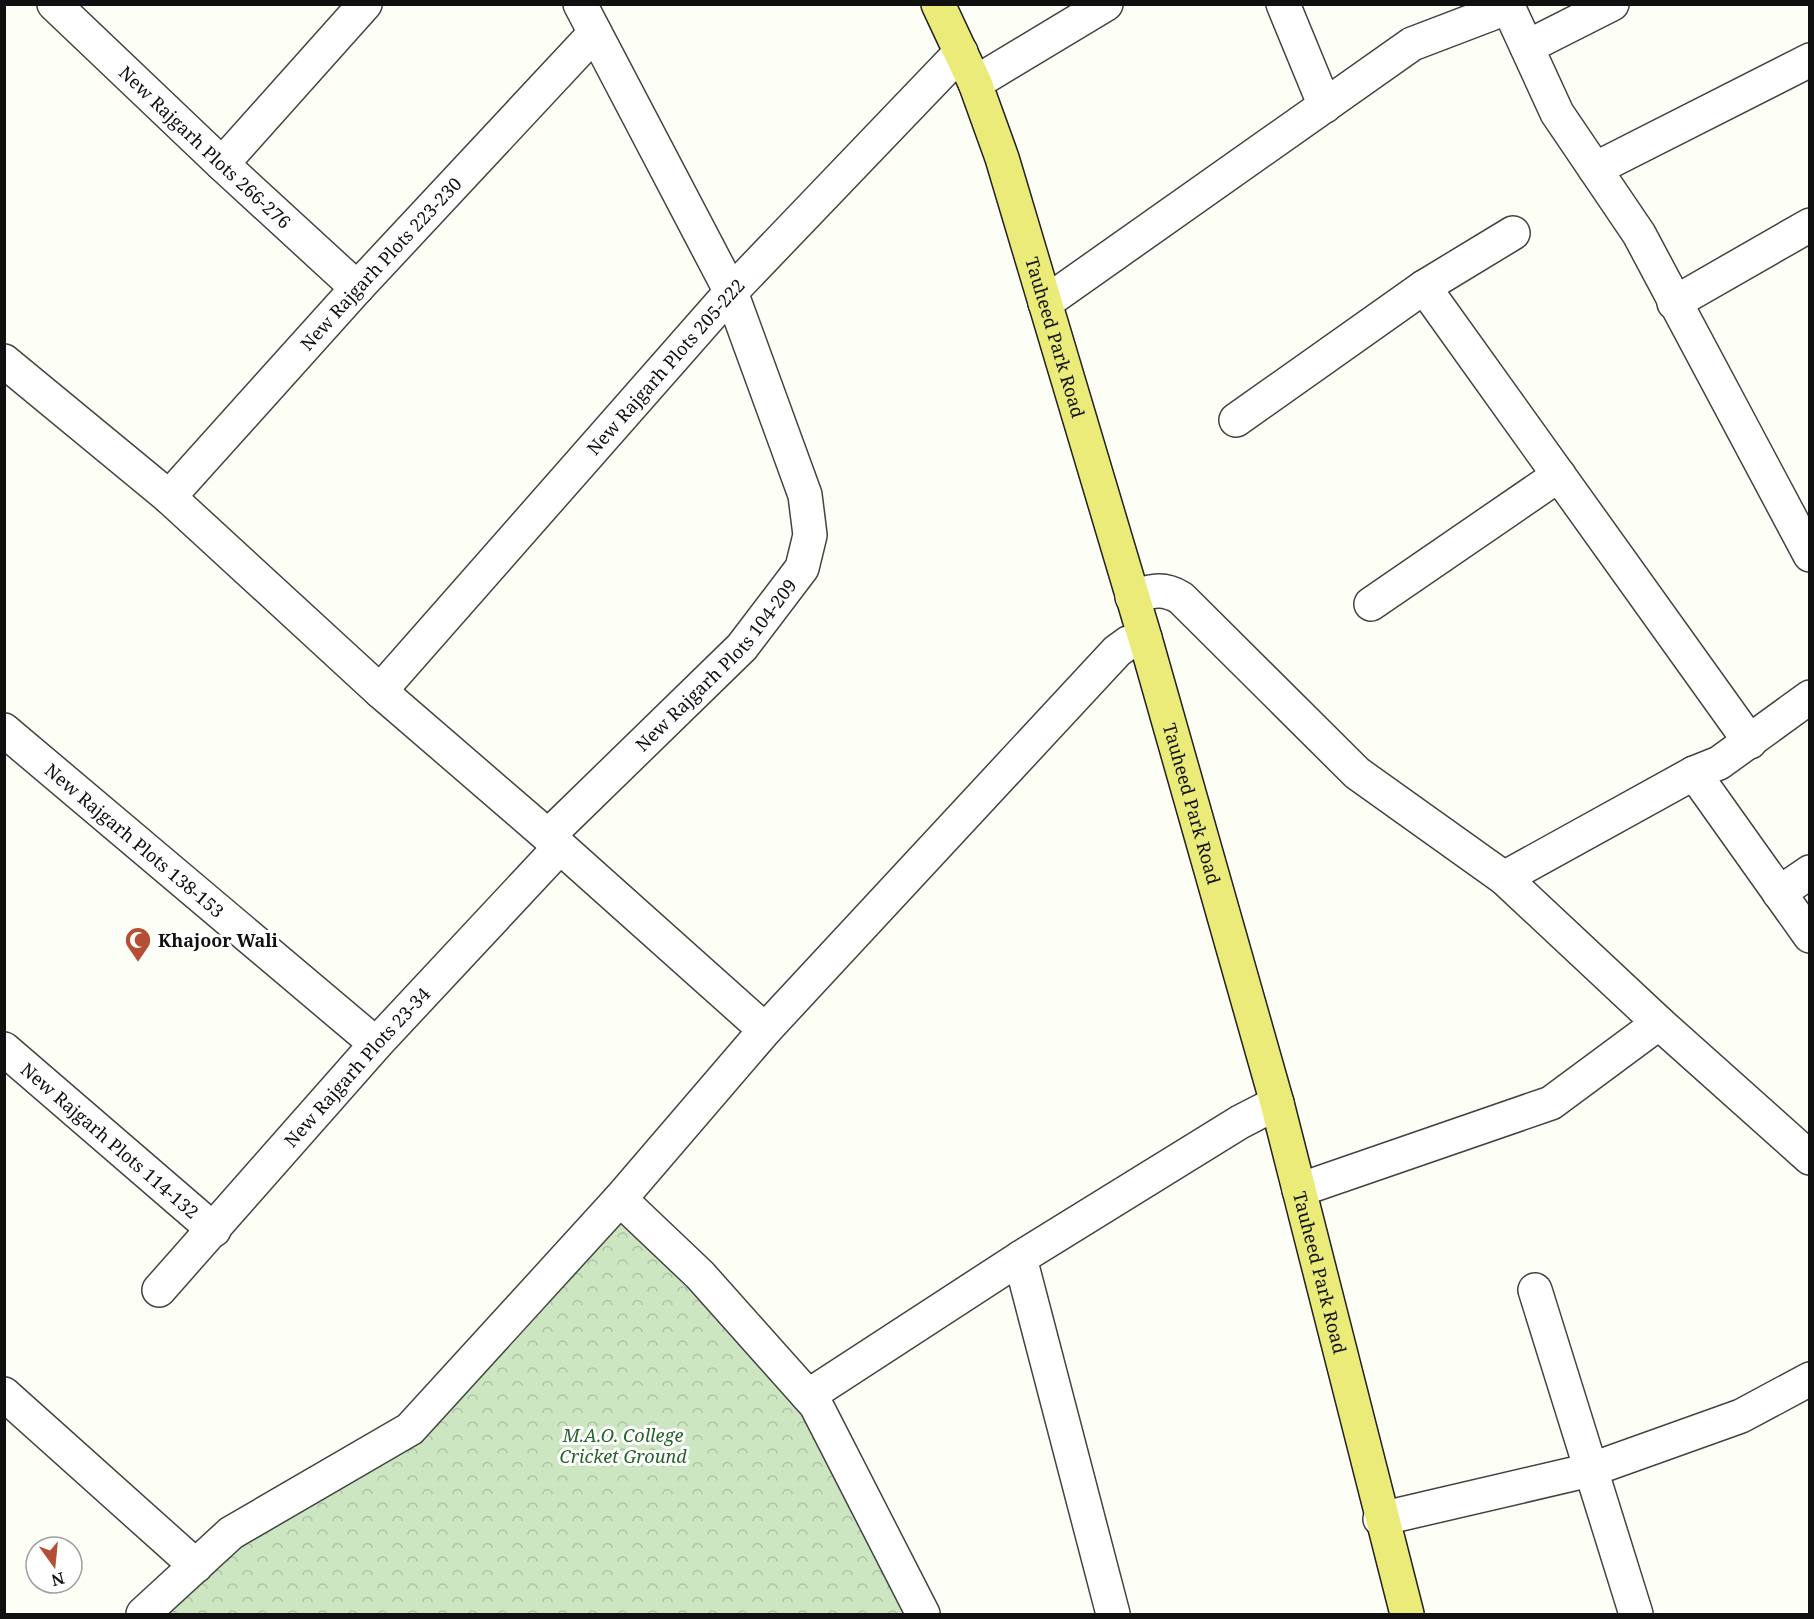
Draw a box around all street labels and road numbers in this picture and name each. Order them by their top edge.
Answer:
street label: New Rajgarh Plots 266-276 [114,60,296,234]
street label: New Rajgarh Plots 223-230 [295,172,466,355]
street label: Tauheed Park Road [1020,254,1091,421]
street label: New Rajgarh Plots 205-222 [581,273,750,460]
street label: New Rajgarh Plots 104-209 [630,574,802,756]
street label: Tauheed Park Road [1158,720,1226,887]
street label: New Rajgarh Plots 138-153 [40,758,229,923]
street label: New Rajgarh Plots 23-34 [279,982,435,1152]
street label: New Rajgarh Plots 114-132 [16,1057,204,1224]
street label: Tauheed Park Road [1288,1189,1352,1356]

